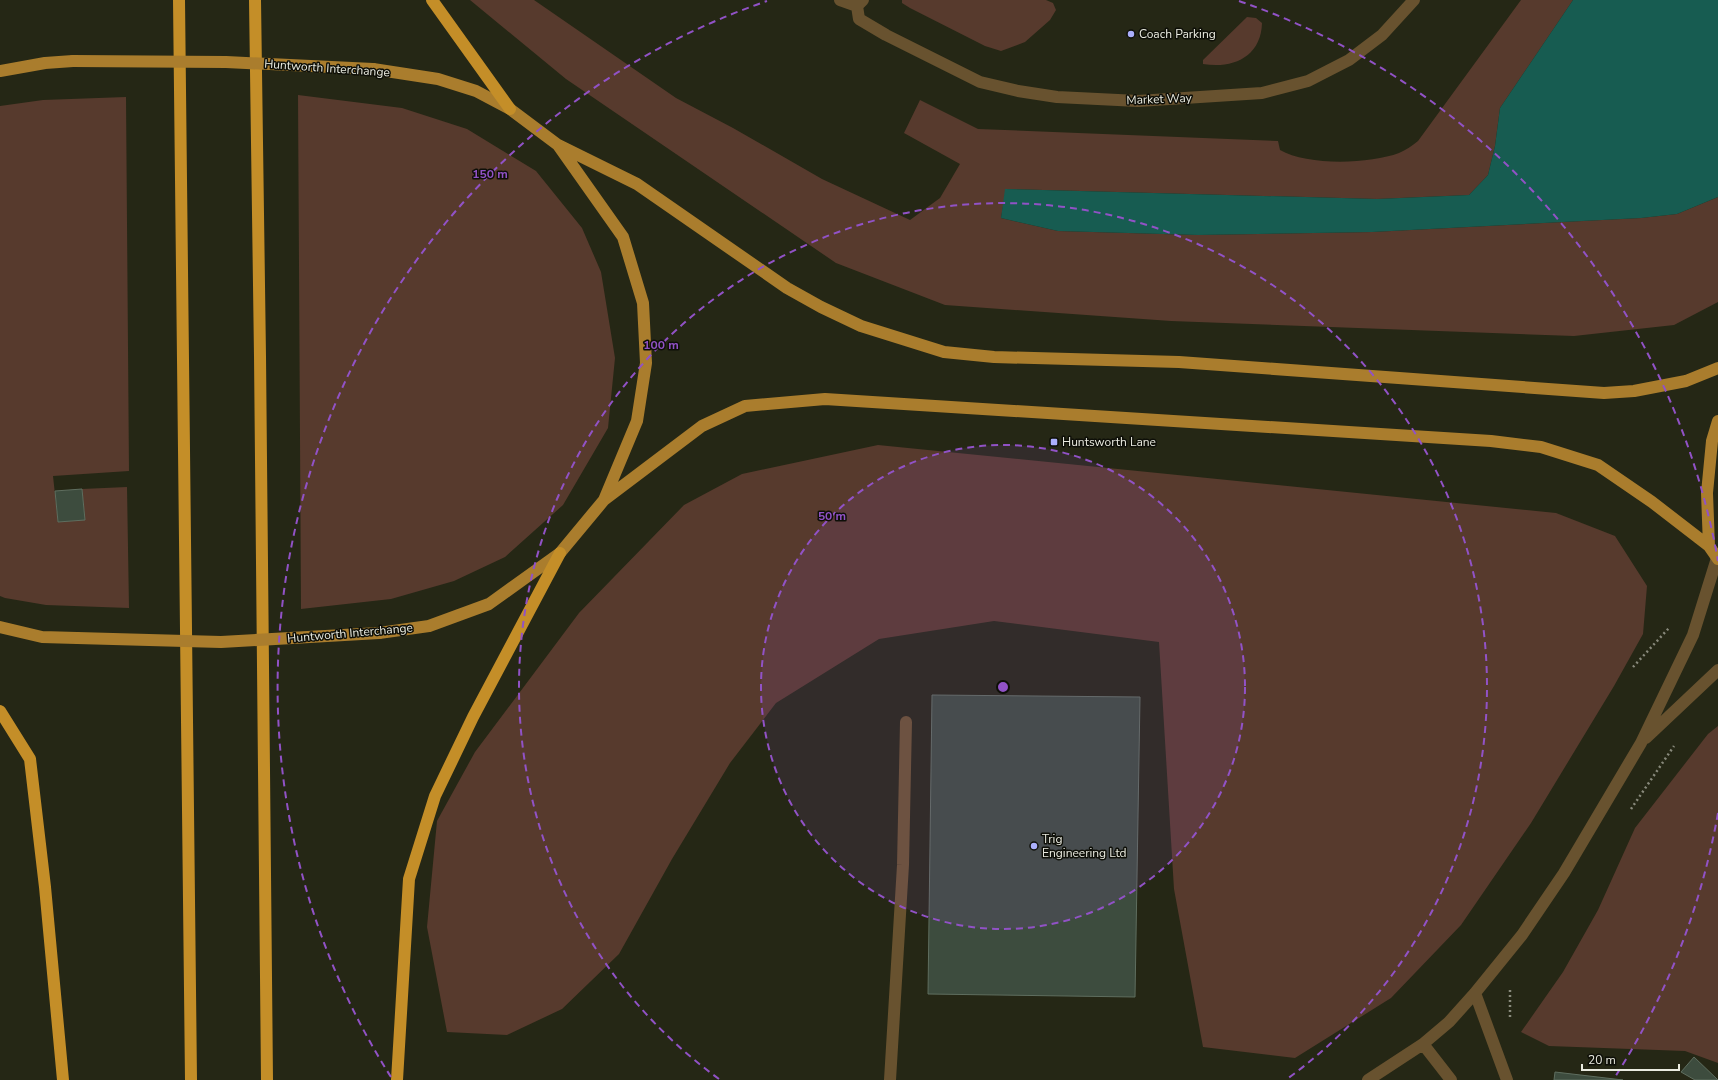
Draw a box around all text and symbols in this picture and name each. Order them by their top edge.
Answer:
place label: Coach Parking [1139,26,1216,42]
marker: Coach Parking [1126,29,1136,39]
street label: Huntworth Interchange [264,56,390,80]
street label: Market Way [1126,90,1193,108]
text: 150 m [472,166,508,182]
text: 100 m [643,337,679,353]
place label: Huntsworth Lane [1062,434,1156,450]
marker: Huntsworth Lane [1049,437,1059,447]
text: 50 m [818,508,846,524]
street label: Huntworth Interchange [287,620,413,646]
centre of rings [996,680,1010,694]
place label: Trig Engineering Ltd [1042,831,1127,861]
marker: Trig Engineering Ltd [1029,841,1039,851]
scale bar [1582,1046,1679,1072]
text: 20 m [1588,1052,1616,1068]

